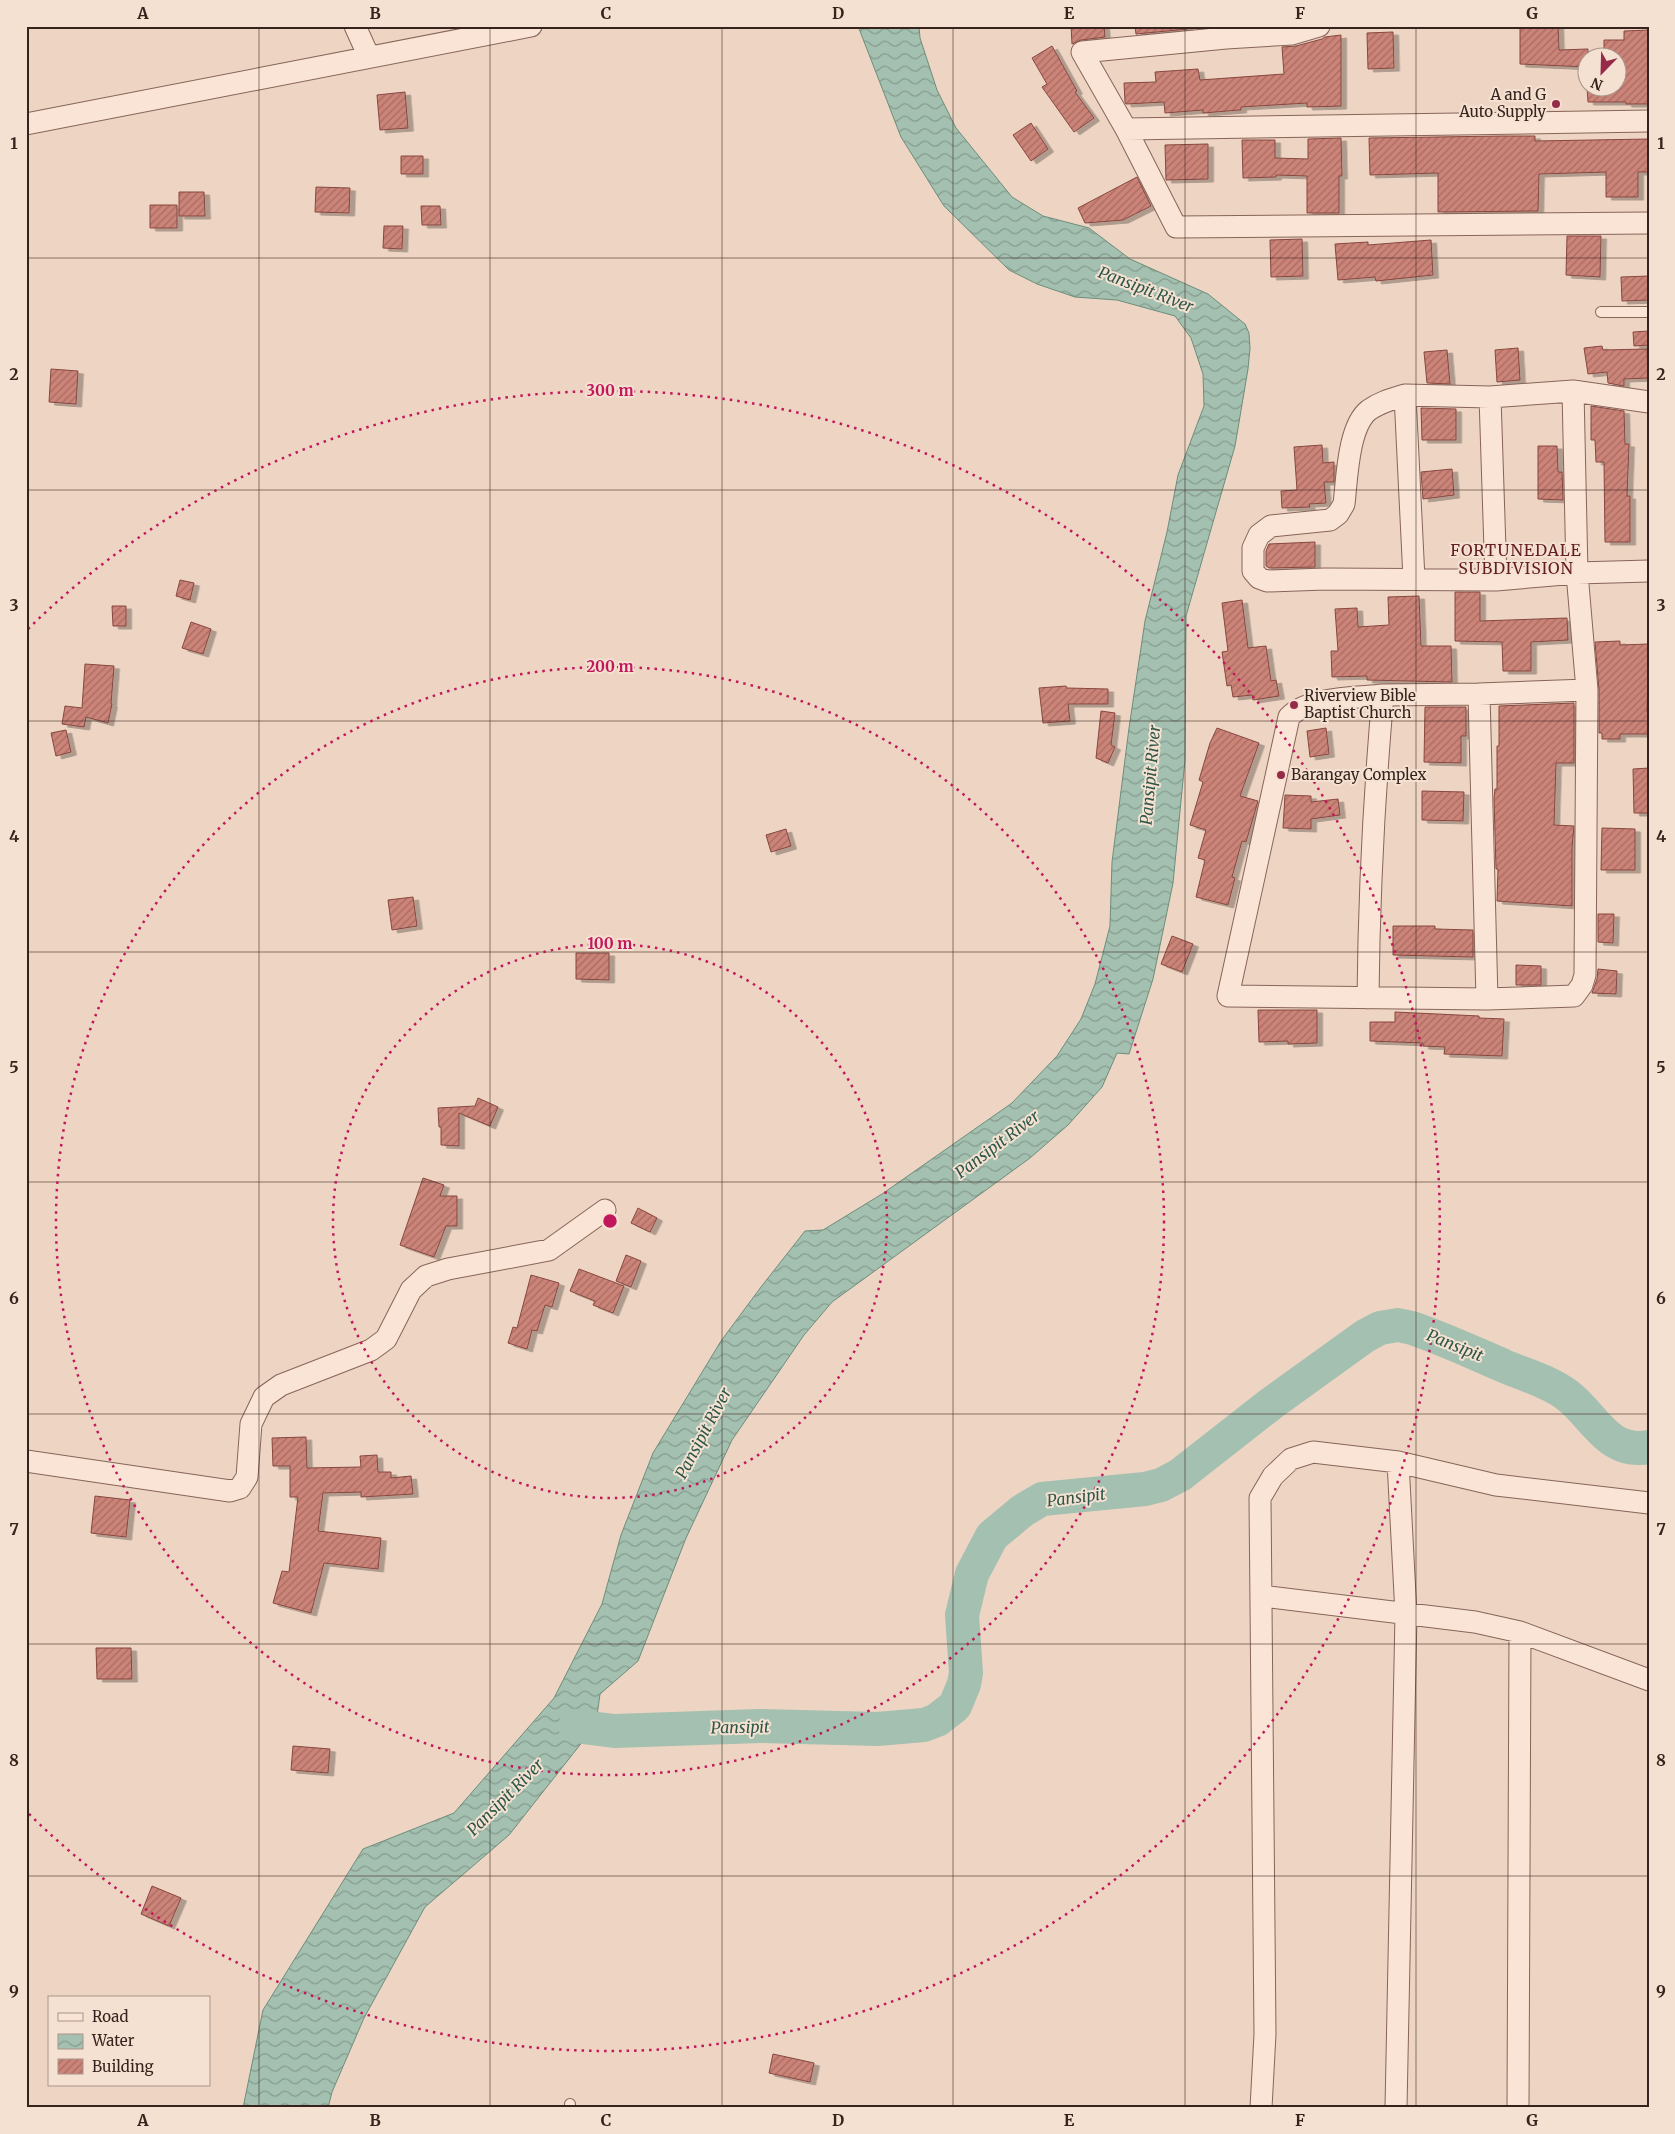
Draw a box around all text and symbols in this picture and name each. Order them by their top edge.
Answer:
text: A [136,3,149,23]
text: B [369,3,381,23]
text: C [601,3,611,23]
text: D [832,3,844,23]
text: E [1064,3,1075,23]
text: F [1295,3,1305,23]
text: G [1526,3,1538,23]
north arrow [1578,48,1628,98]
text: N [1588,74,1606,94]
place label: A and G Auto Supply [1458,85,1546,121]
marker: A and G Auto Supply [1550,98,1562,110]
text: 1 [10,133,18,153]
text: 1 [1657,133,1665,153]
water label: Pansipit River [1096,262,1197,316]
text: 2 [9,364,19,384]
text: 2 [1656,364,1666,384]
text: 300 m [586,381,634,400]
district label: FORTUNEDALE SUBDIVISION [1450,540,1582,578]
text: 3 [9,595,19,615]
text: 3 [1656,595,1666,615]
text: 200 m [586,657,634,676]
place label: Riverview Bible Baptist Church [1304,686,1416,722]
marker: Riverview Bible Baptist Church [1288,699,1300,711]
water label: Pansipit River [1136,724,1164,826]
place label: Barangay Complex [1291,765,1427,784]
marker: Barangay Complex [1275,769,1287,781]
text: 4 [9,826,19,846]
text: 4 [1656,826,1666,846]
text: 100 m [588,934,632,953]
text: 5 [9,1057,19,1077]
text: 5 [1656,1057,1666,1077]
water label: Pansipit River [951,1106,1043,1182]
centre of rings [601,1212,619,1230]
text: 6 [9,1288,19,1308]
text: 6 [1656,1288,1666,1308]
water label: Pansipit [1424,1325,1486,1365]
water label: Pansipit River [671,1384,736,1482]
water label: Pansipit [1046,1483,1107,1511]
text: 7 [9,1519,19,1539]
text: 7 [1656,1519,1666,1539]
water label: Pansipit [710,1716,770,1738]
text: 8 [9,1750,19,1770]
text: 8 [1656,1750,1666,1770]
water label: Pansipit River [462,1754,548,1840]
text: 9 [9,1981,19,2001]
text: 9 [1656,1981,1666,2001]
legend [48,1996,210,2086]
text: Road [92,2007,128,2026]
text: Water [91,2031,135,2050]
text: Building [92,2057,154,2076]
text: A [136,2110,149,2130]
text: B [369,2110,381,2130]
text: C [601,2110,611,2130]
text: D [832,2110,844,2130]
text: E [1064,2110,1075,2130]
text: F [1295,2110,1305,2130]
text: G [1526,2110,1538,2130]

